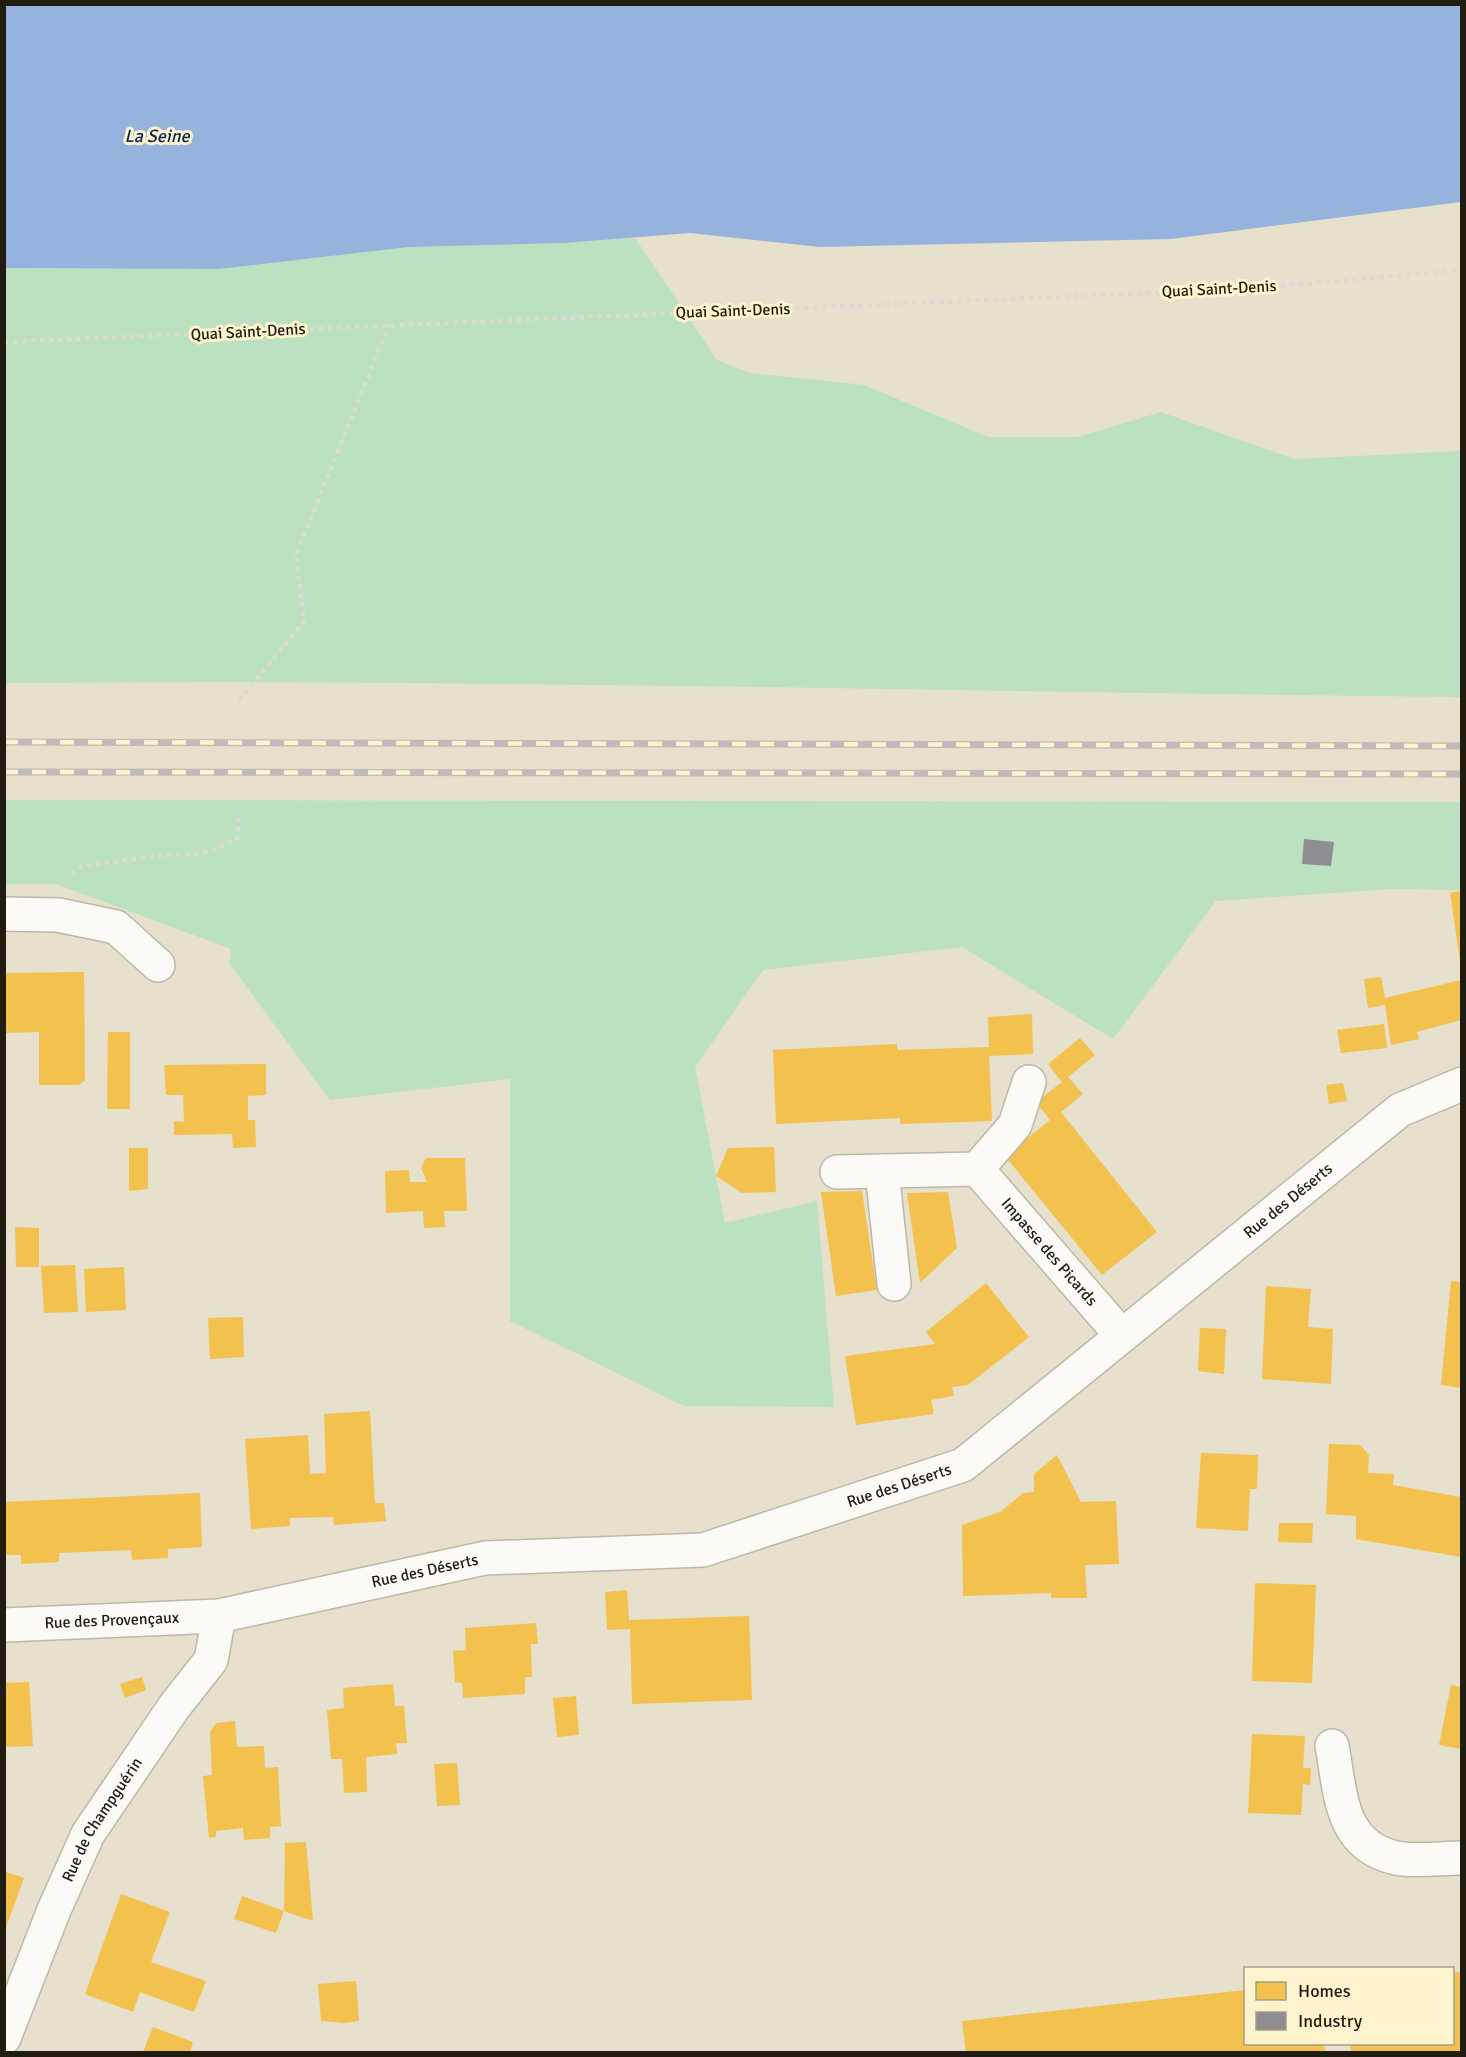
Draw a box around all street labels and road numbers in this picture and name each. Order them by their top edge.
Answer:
street label: Quai Saint-Denis [1161,276,1277,302]
street label: Quai Saint-Denis [675,299,791,323]
street label: Quai Saint-Denis [190,319,306,345]
street label: Rue des Déserts [1240,1159,1337,1243]
street label: Impasse des Picards [997,1194,1102,1310]
street label: Rue des Déserts [844,1459,954,1512]
street label: Rue des Déserts [370,1550,480,1592]
street label: Rue des Provençaux [44,1608,180,1633]
street label: Rue de Champguérin [58,1754,147,1885]

